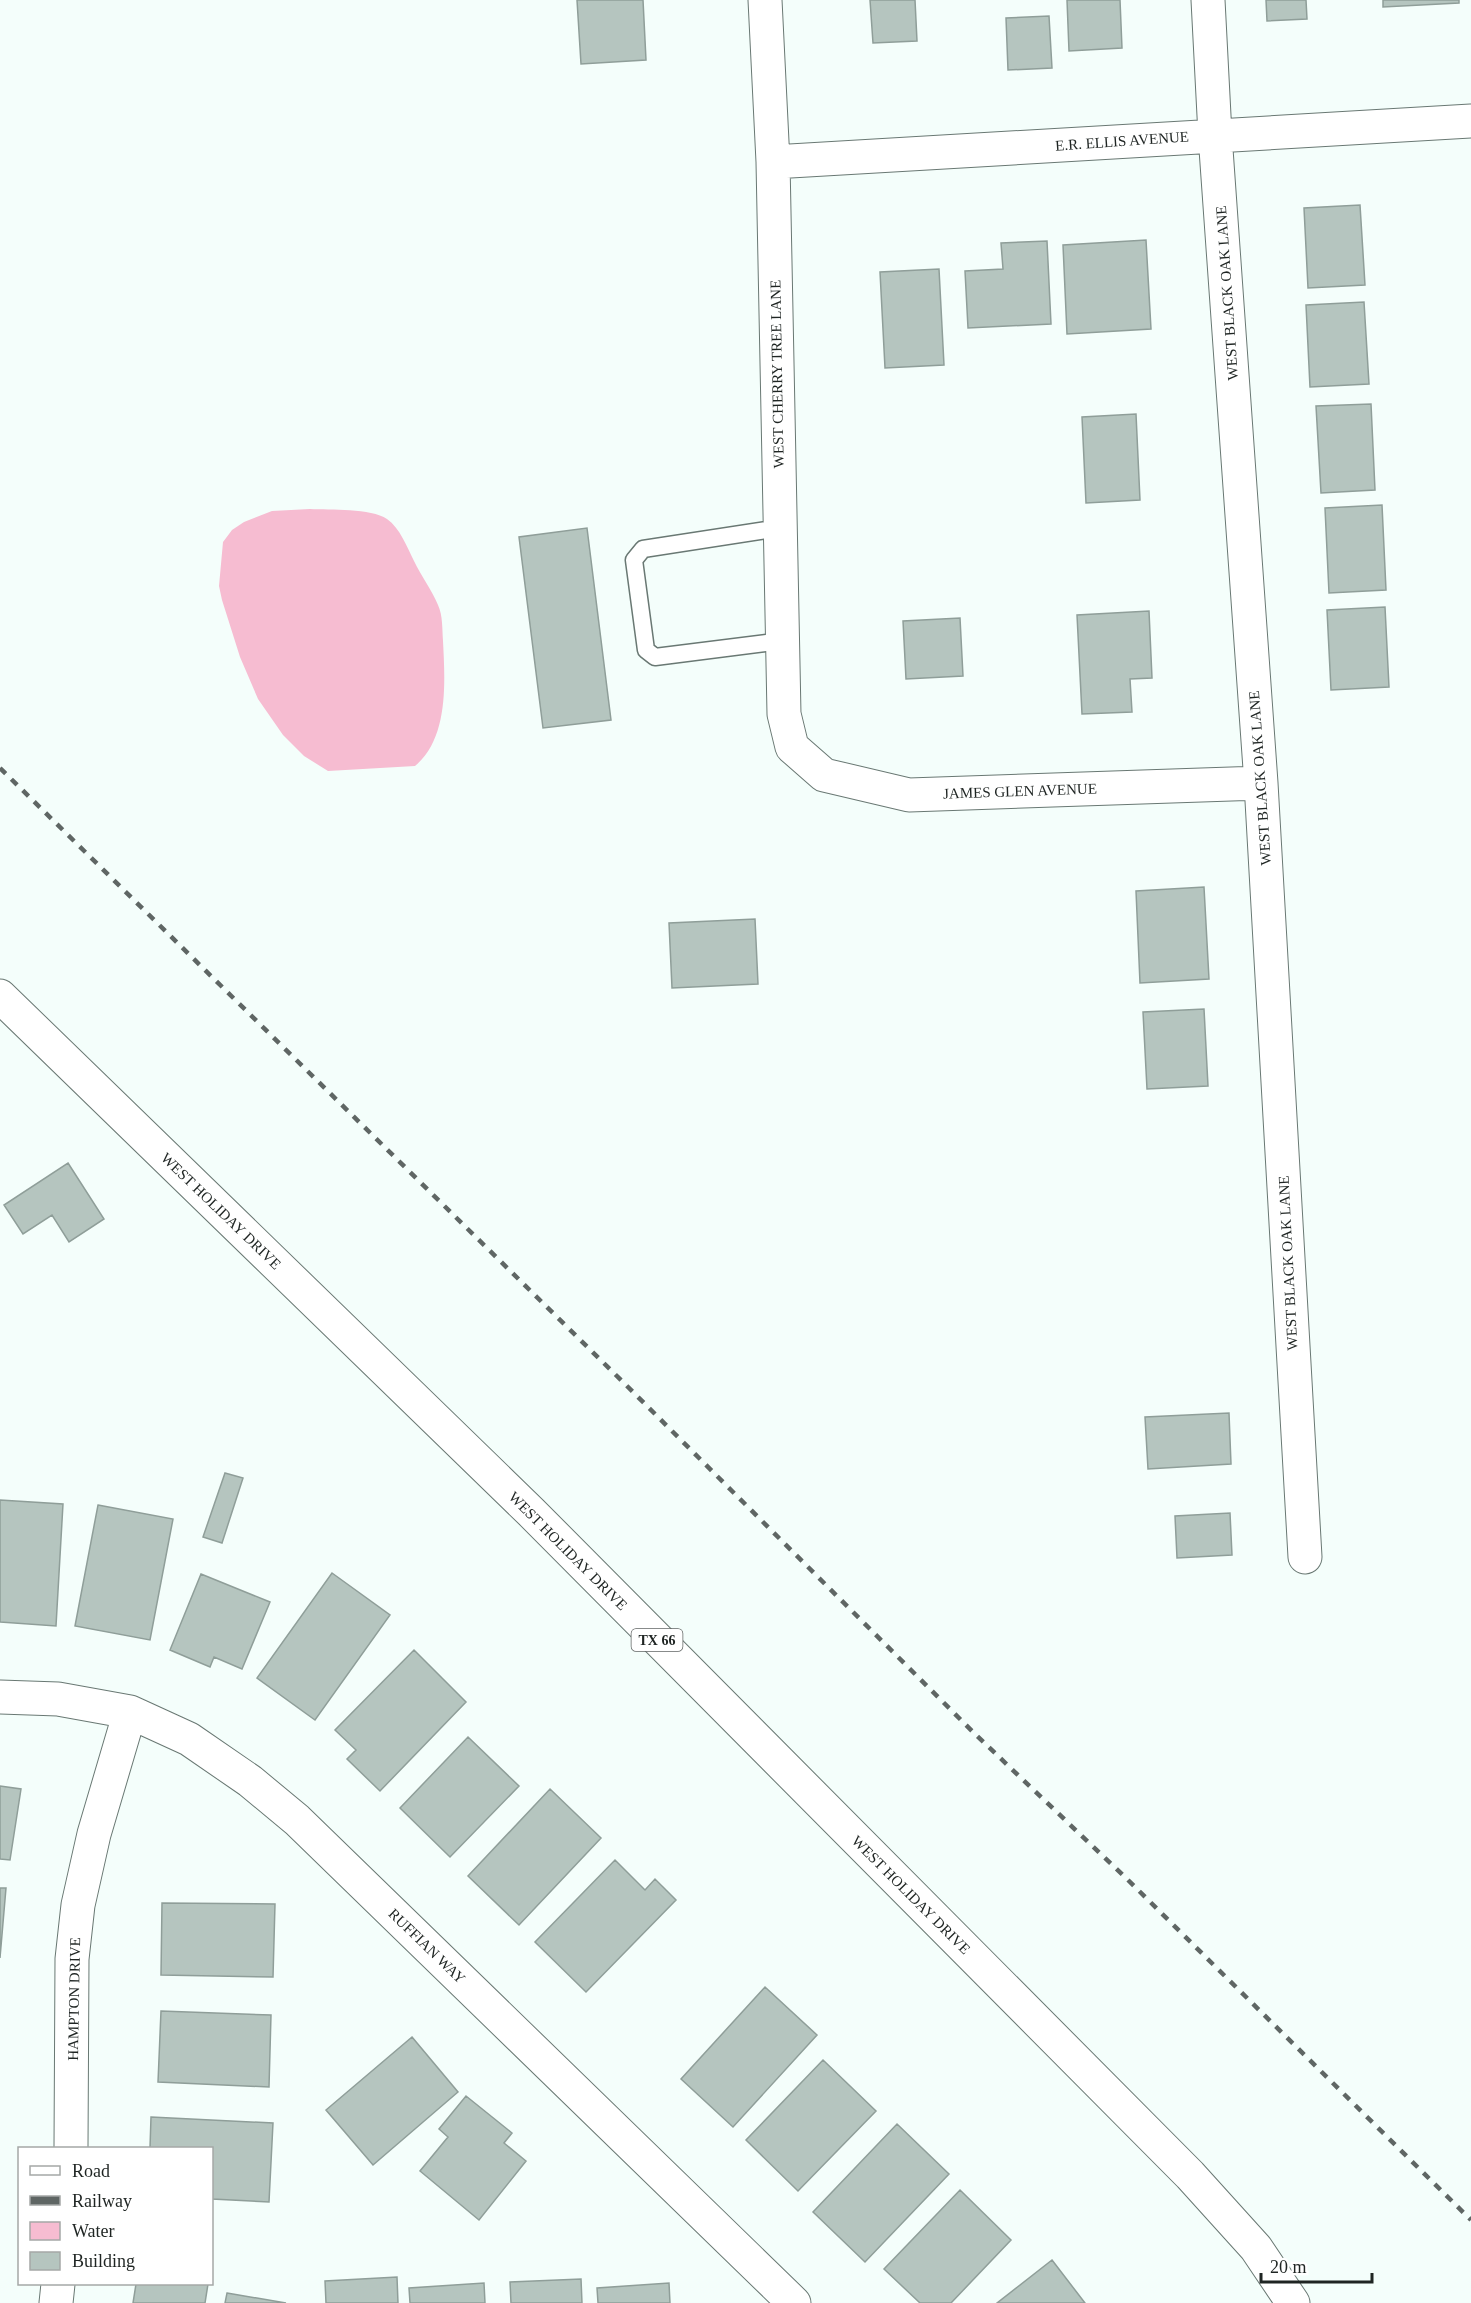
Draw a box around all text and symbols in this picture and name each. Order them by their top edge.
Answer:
street label: E.R. ELLIS AVENUE [1055,128,1189,154]
street label: WEST BLACK OAK LANE [1213,205,1241,381]
street label: WEST CHERRY TREE LANE [767,280,787,468]
street label: WEST BLACK OAK LANE [1246,690,1274,866]
street label: JAMES GLEN AVENUE [943,780,1097,802]
street label: WEST HOLIDAY DRIVE [158,1150,284,1272]
street label: WEST BLACK OAK LANE [1275,1175,1301,1351]
street label: WEST HOLIDAY DRIVE [506,1489,630,1613]
road number: TX 66 [632,1629,682,1651]
street label: WEST HOLIDAY DRIVE [849,1833,973,1957]
street label: RUFFIAN WAY [385,1905,469,1987]
street label: HAMPTON DRIVE [65,1937,83,2061]
legend [18,2147,213,2285]
text: Road [72,2161,110,2181]
text: Railway [72,2191,132,2211]
text: Water [72,2221,115,2241]
scale bar [1261,2246,1372,2284]
text: Building [72,2251,135,2271]
text: 20 m [1270,2257,1307,2277]

